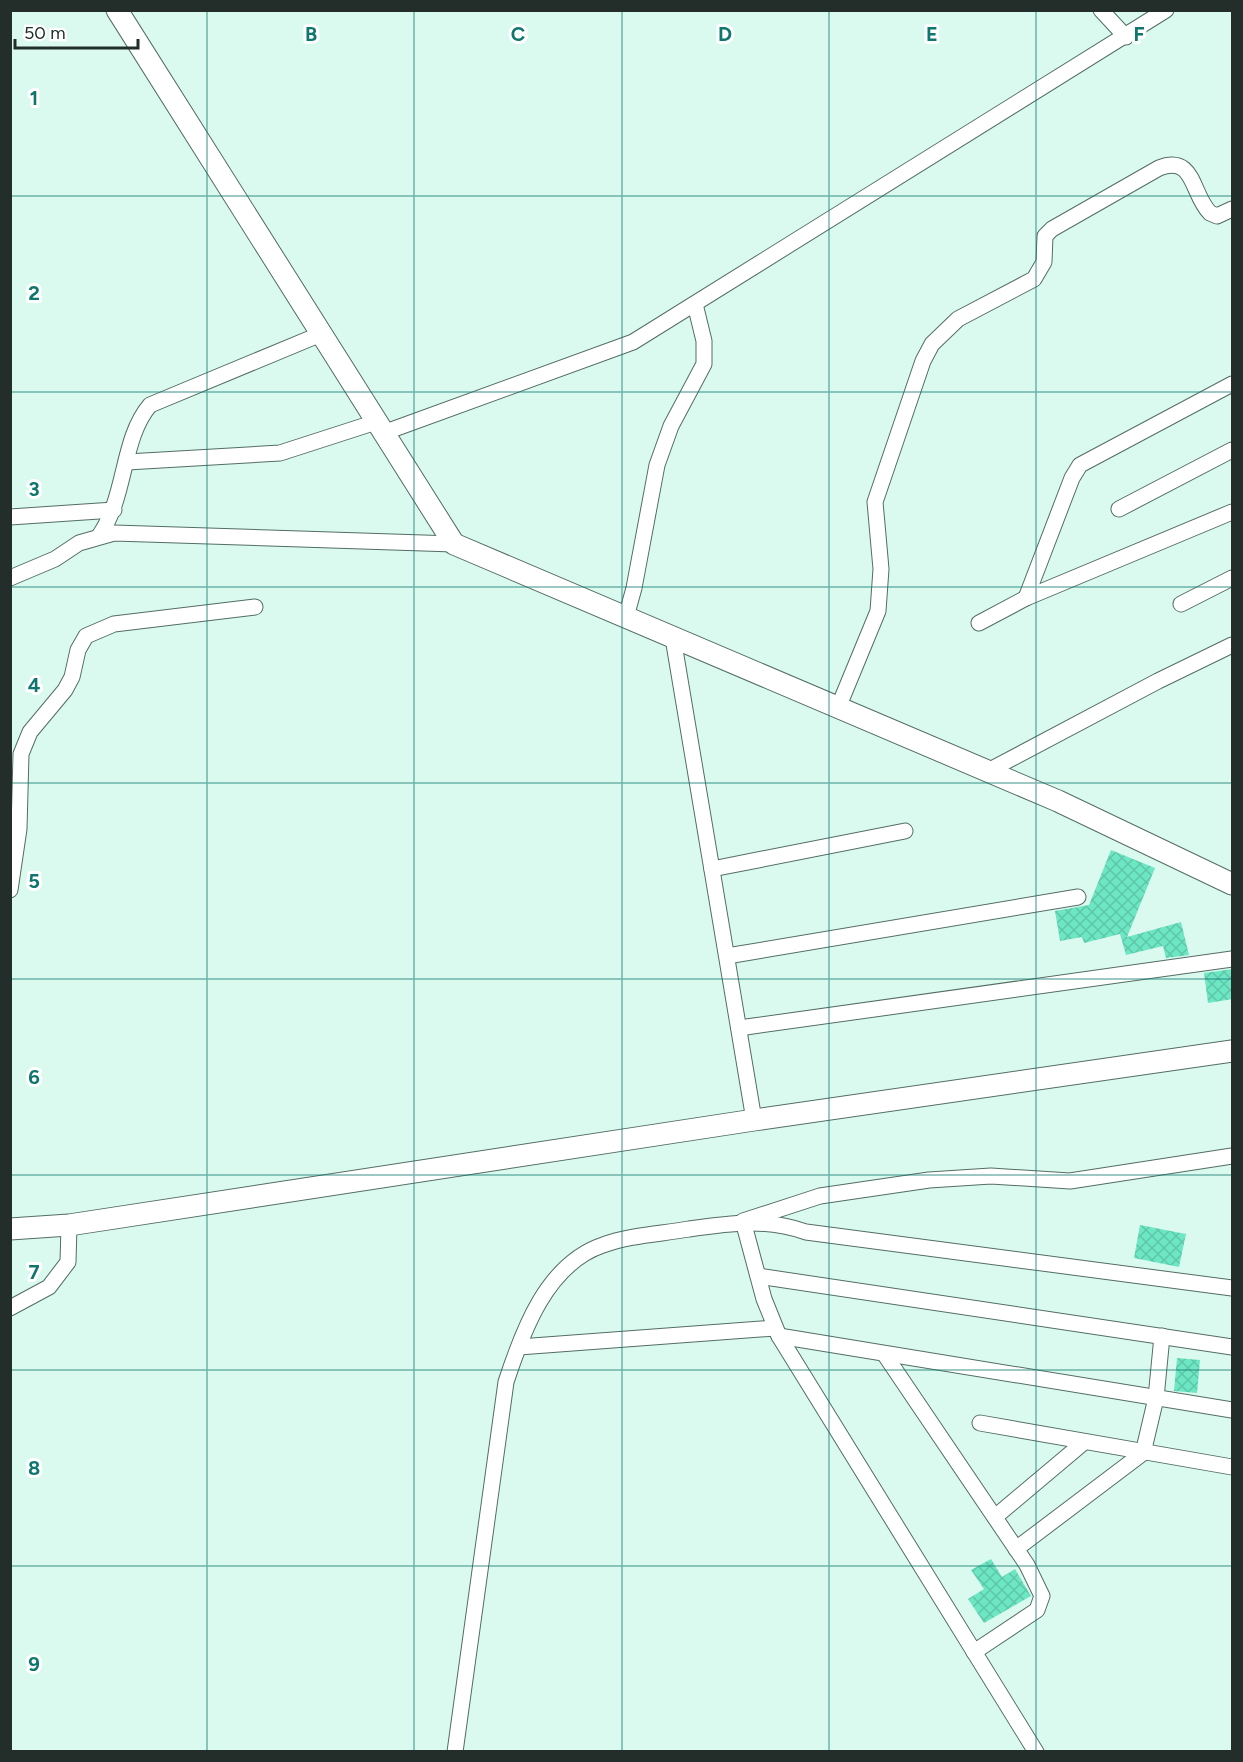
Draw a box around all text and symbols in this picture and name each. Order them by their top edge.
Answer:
scale bar [15,12,138,50]
text: 50 m [24,22,66,44]
text: B [305,22,317,46]
text: C [511,22,525,46]
text: D [718,22,732,46]
text: E [926,22,938,46]
text: F [1133,22,1145,46]
text: 1 [30,86,38,110]
text: 2 [28,281,40,305]
text: 3 [28,477,40,501]
text: 4 [28,673,41,697]
text: 5 [28,869,40,893]
text: 6 [28,1065,40,1089]
text: 7 [28,1260,40,1284]
text: 8 [28,1456,40,1480]
text: 9 [28,1652,40,1676]

